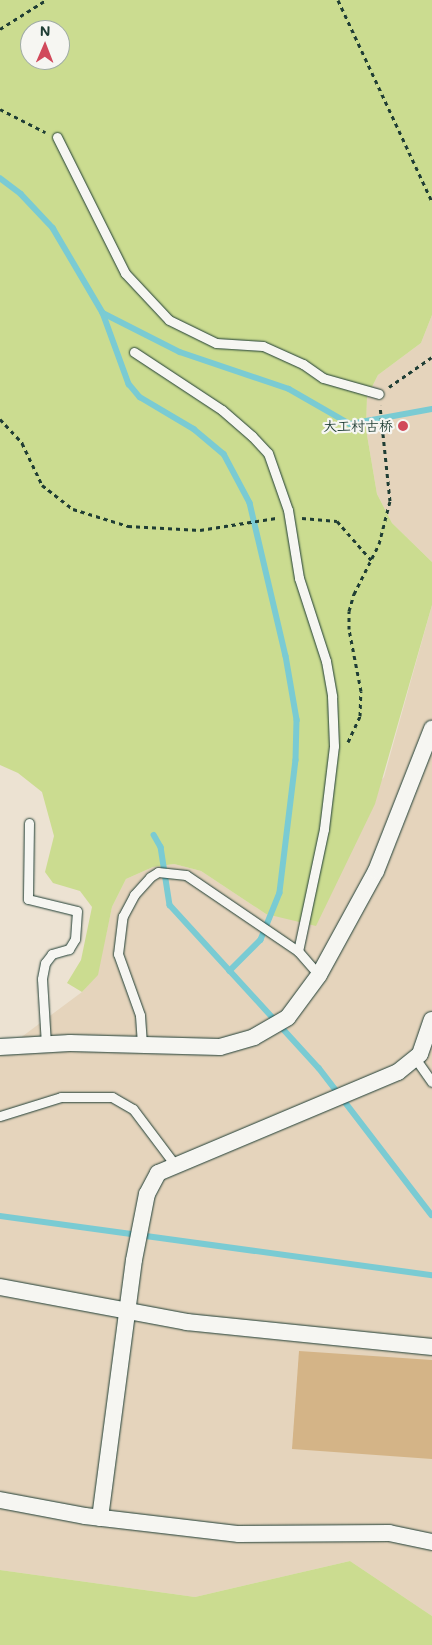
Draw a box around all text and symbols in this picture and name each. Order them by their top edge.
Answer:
north arrow [20,20,70,70]
text: N [40,21,51,40]
place label: 大工村古桥 [323,418,393,434]
marker: 大工村古桥 [397,420,409,432]

